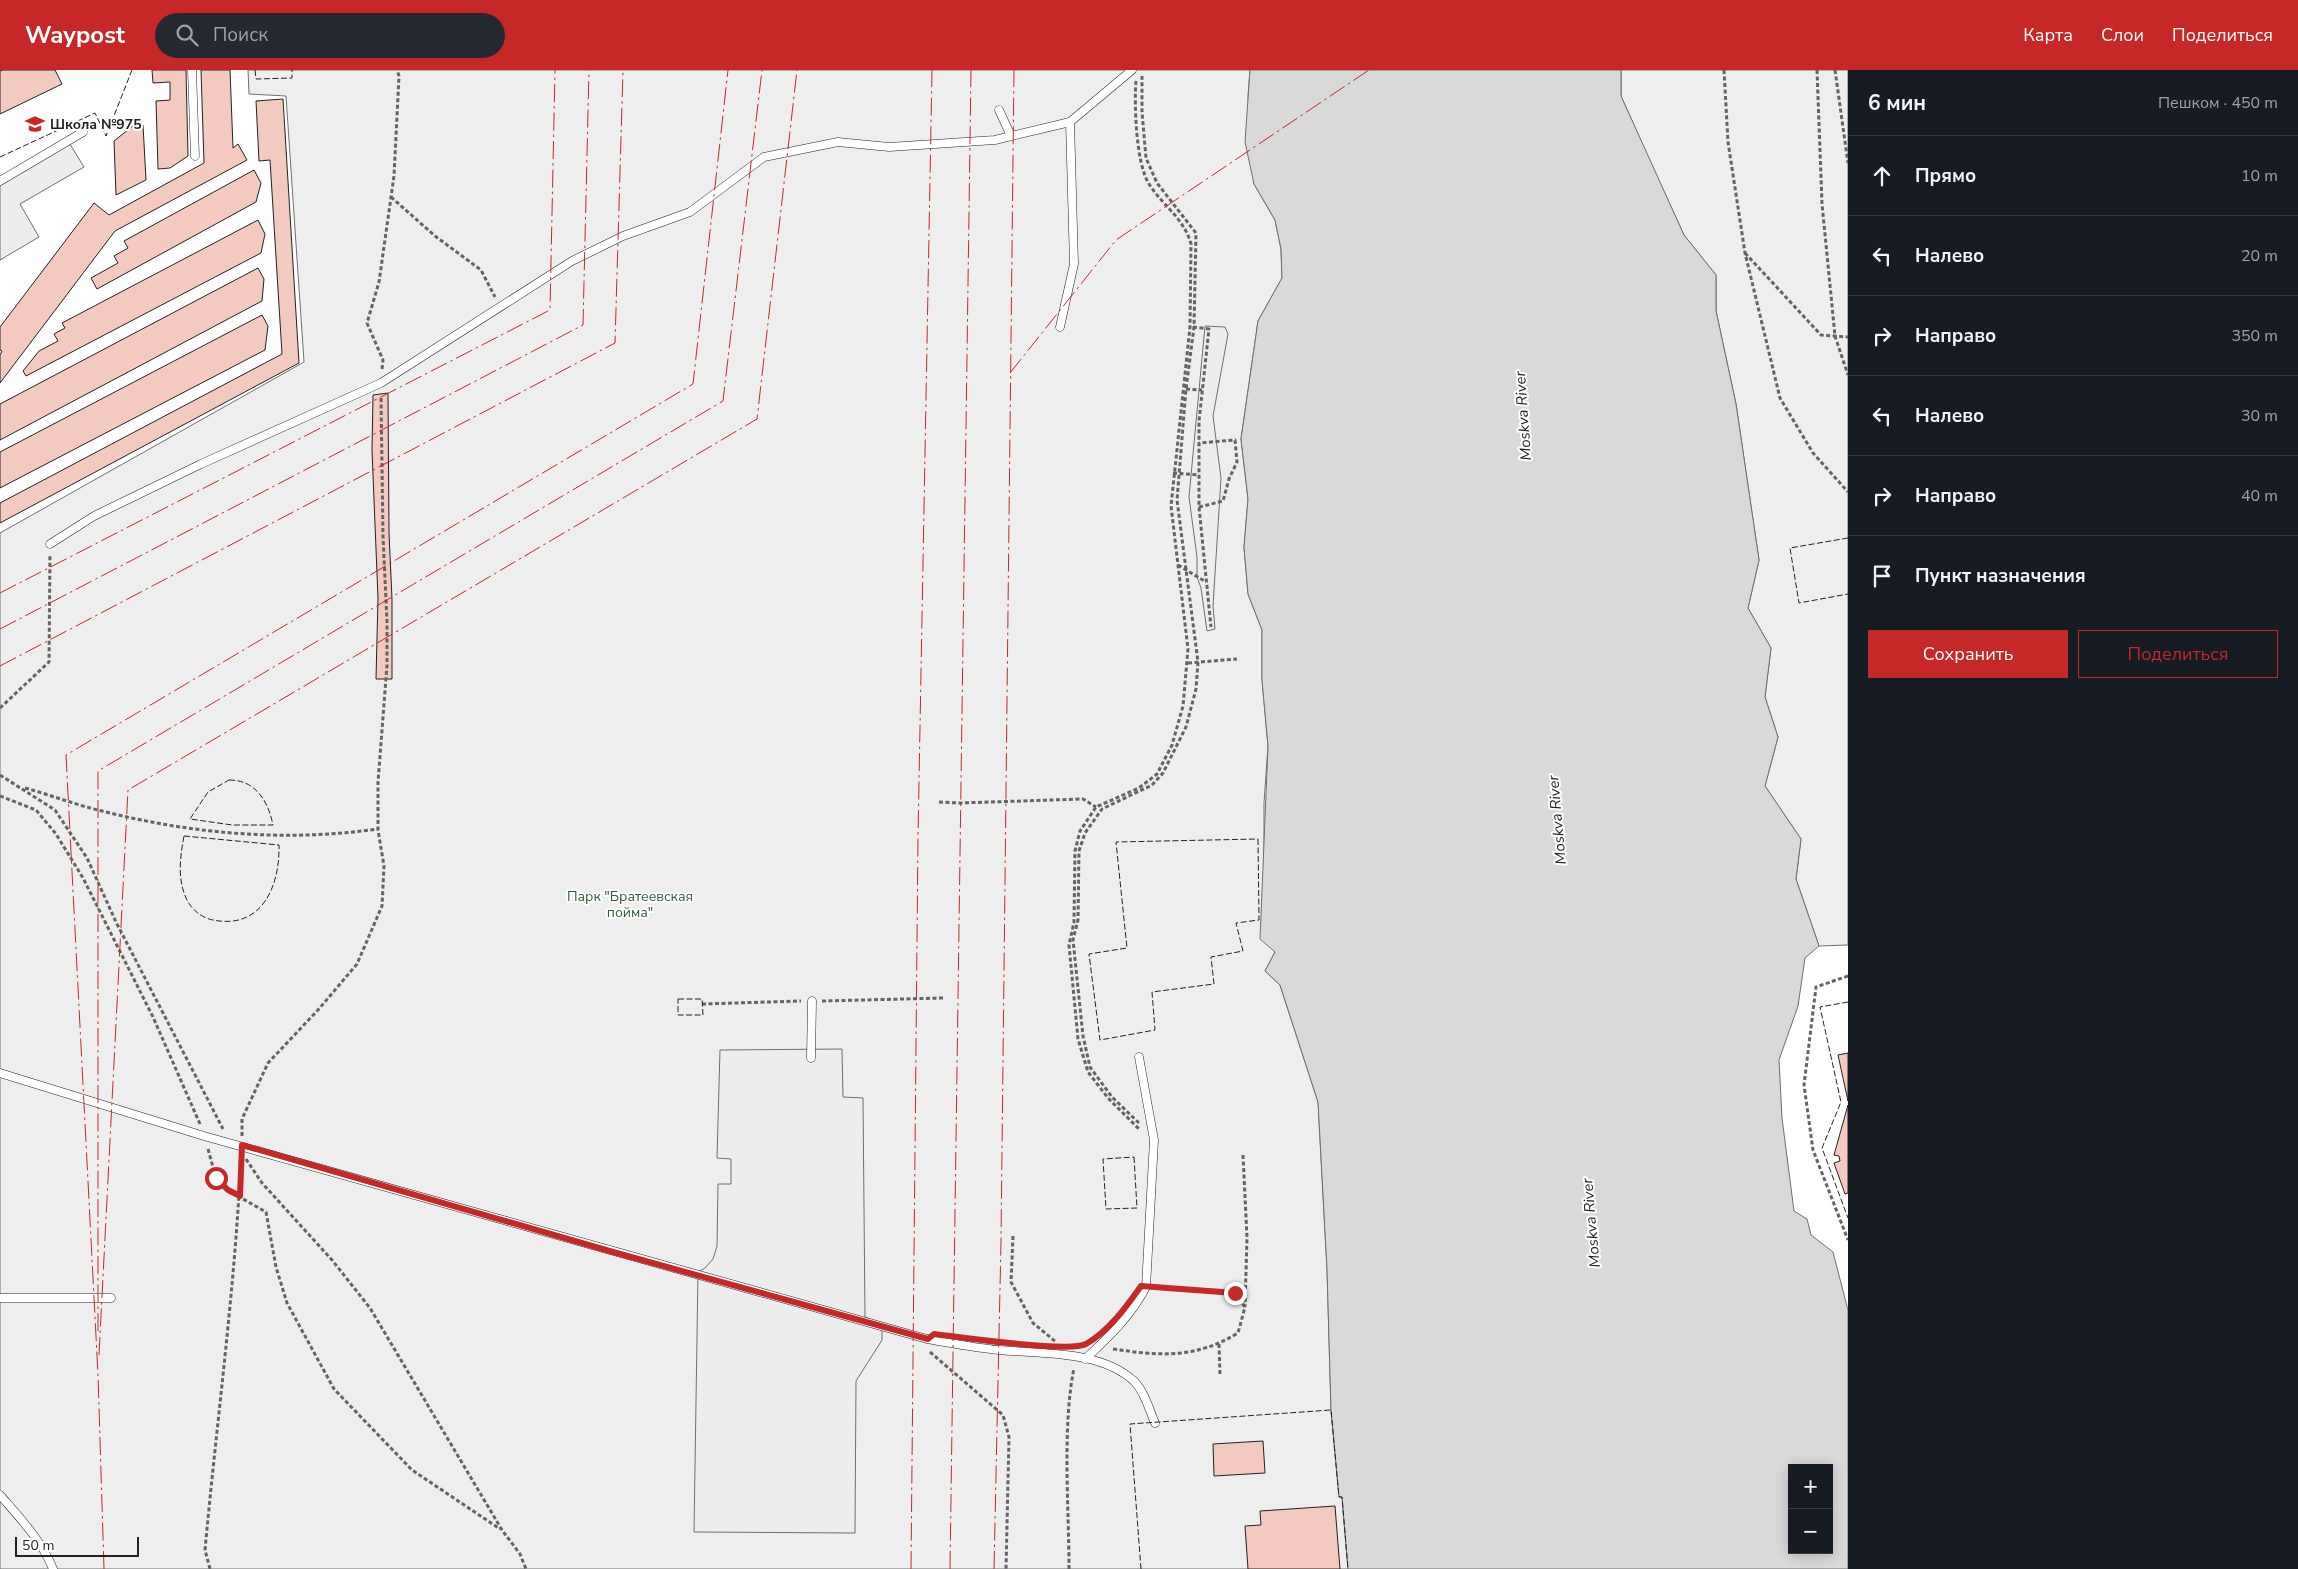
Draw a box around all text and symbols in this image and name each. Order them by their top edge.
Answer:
search box [155,13,505,58]
text: Waypost [25,19,125,51]
icon: search [173,21,201,49]
text: Поиск [213,22,268,48]
text: Карта [2023,23,2073,47]
text: Слои [2101,23,2144,47]
text: Поделиться [2172,23,2273,47]
text: 6 мин [1868,89,1926,117]
text: Пешком · 450 m [2158,92,2278,114]
school or university icon: Школа №975 [24,113,46,135]
place label: Школа №975 [50,115,142,134]
icon: ahead [1868,162,1896,190]
text: Прямо [1915,163,1976,189]
text: 10 m [2241,165,2278,187]
icon: left [1868,242,1896,270]
text: Налево [1915,243,1984,269]
text: 20 m [2241,245,2278,267]
icon: right [1868,322,1896,350]
text: Направо [1915,323,1996,349]
text: 350 m [2231,325,2278,347]
water label: Moskva River [1510,370,1536,461]
icon: left [1868,402,1896,430]
text: Налево [1915,403,1984,429]
text: 30 m [2241,405,2278,427]
icon: right [1868,482,1896,510]
text: Направо [1915,483,1996,509]
text: 40 m [2241,485,2278,507]
icon: arrive [1868,562,1896,590]
text: Пункт назначения [1915,563,2086,589]
button: Сохранить [1868,630,2068,678]
button: Поделиться [2078,630,2278,678]
water label: Moskva River [1543,774,1571,865]
park label: Парк "Братеевская пойма" [567,887,693,922]
route start [205,1167,228,1190]
water label: Moskva River [1577,1177,1605,1268]
route end [1224,1282,1247,1305]
map controls [1788,1464,1833,1554]
button: + [1788,1464,1833,1509]
button: − [1788,1509,1833,1554]
scale bar [15,1534,139,1557]
text: 50 m [22,1536,54,1555]

